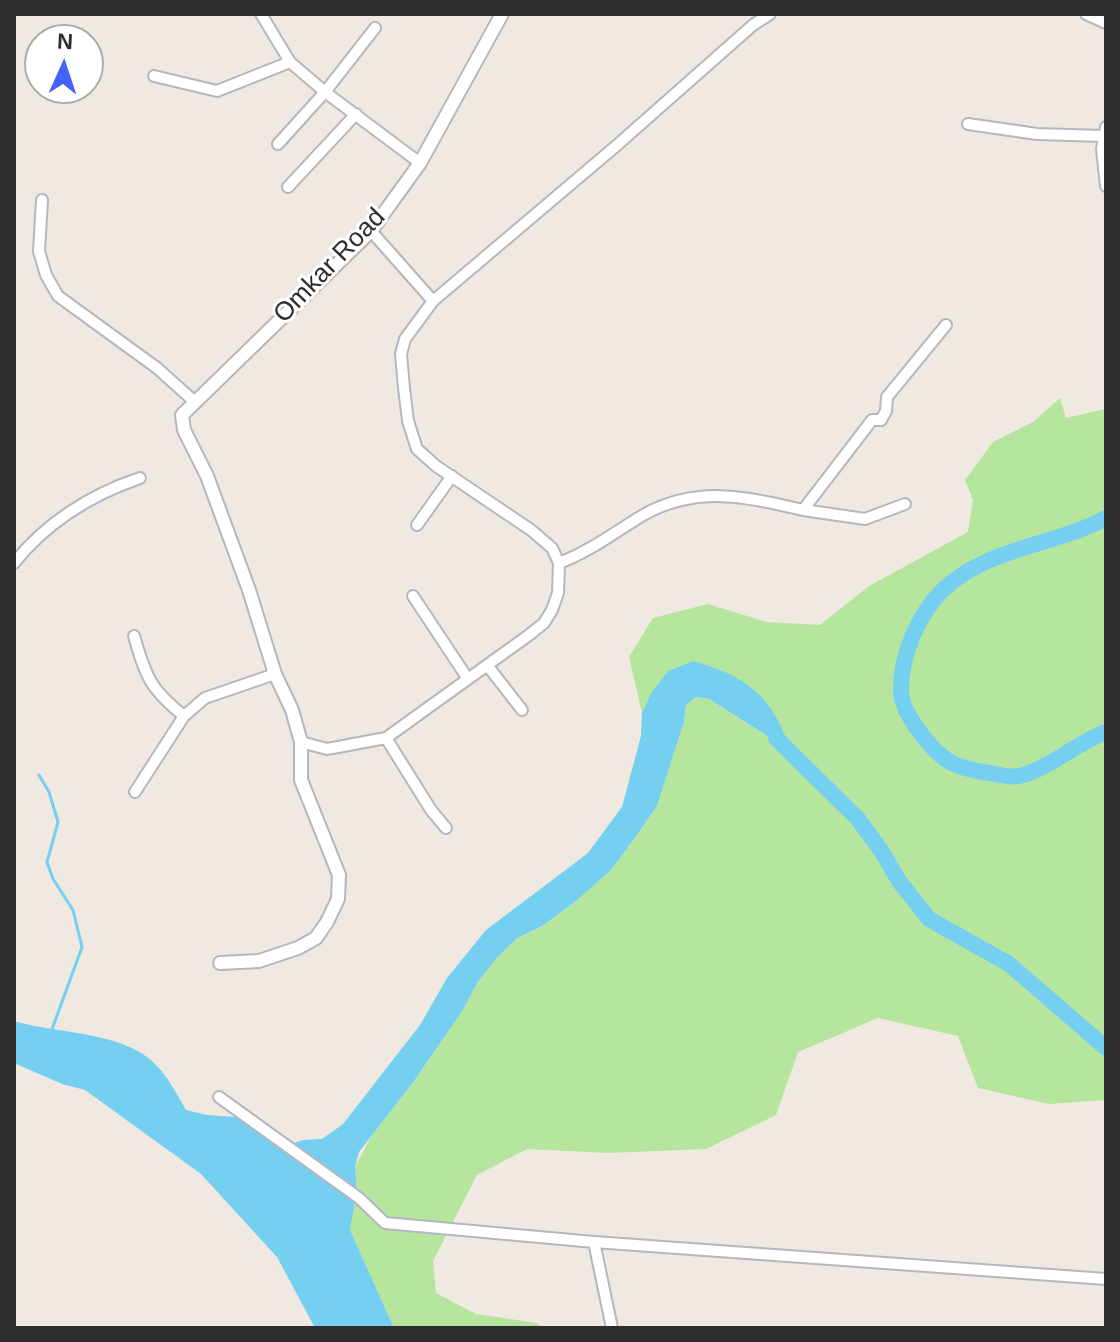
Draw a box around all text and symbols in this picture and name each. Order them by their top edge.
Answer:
north arrow [24,24,104,104]
text: N [57,29,74,54]
street label: Omkar Road [268,202,392,330]

